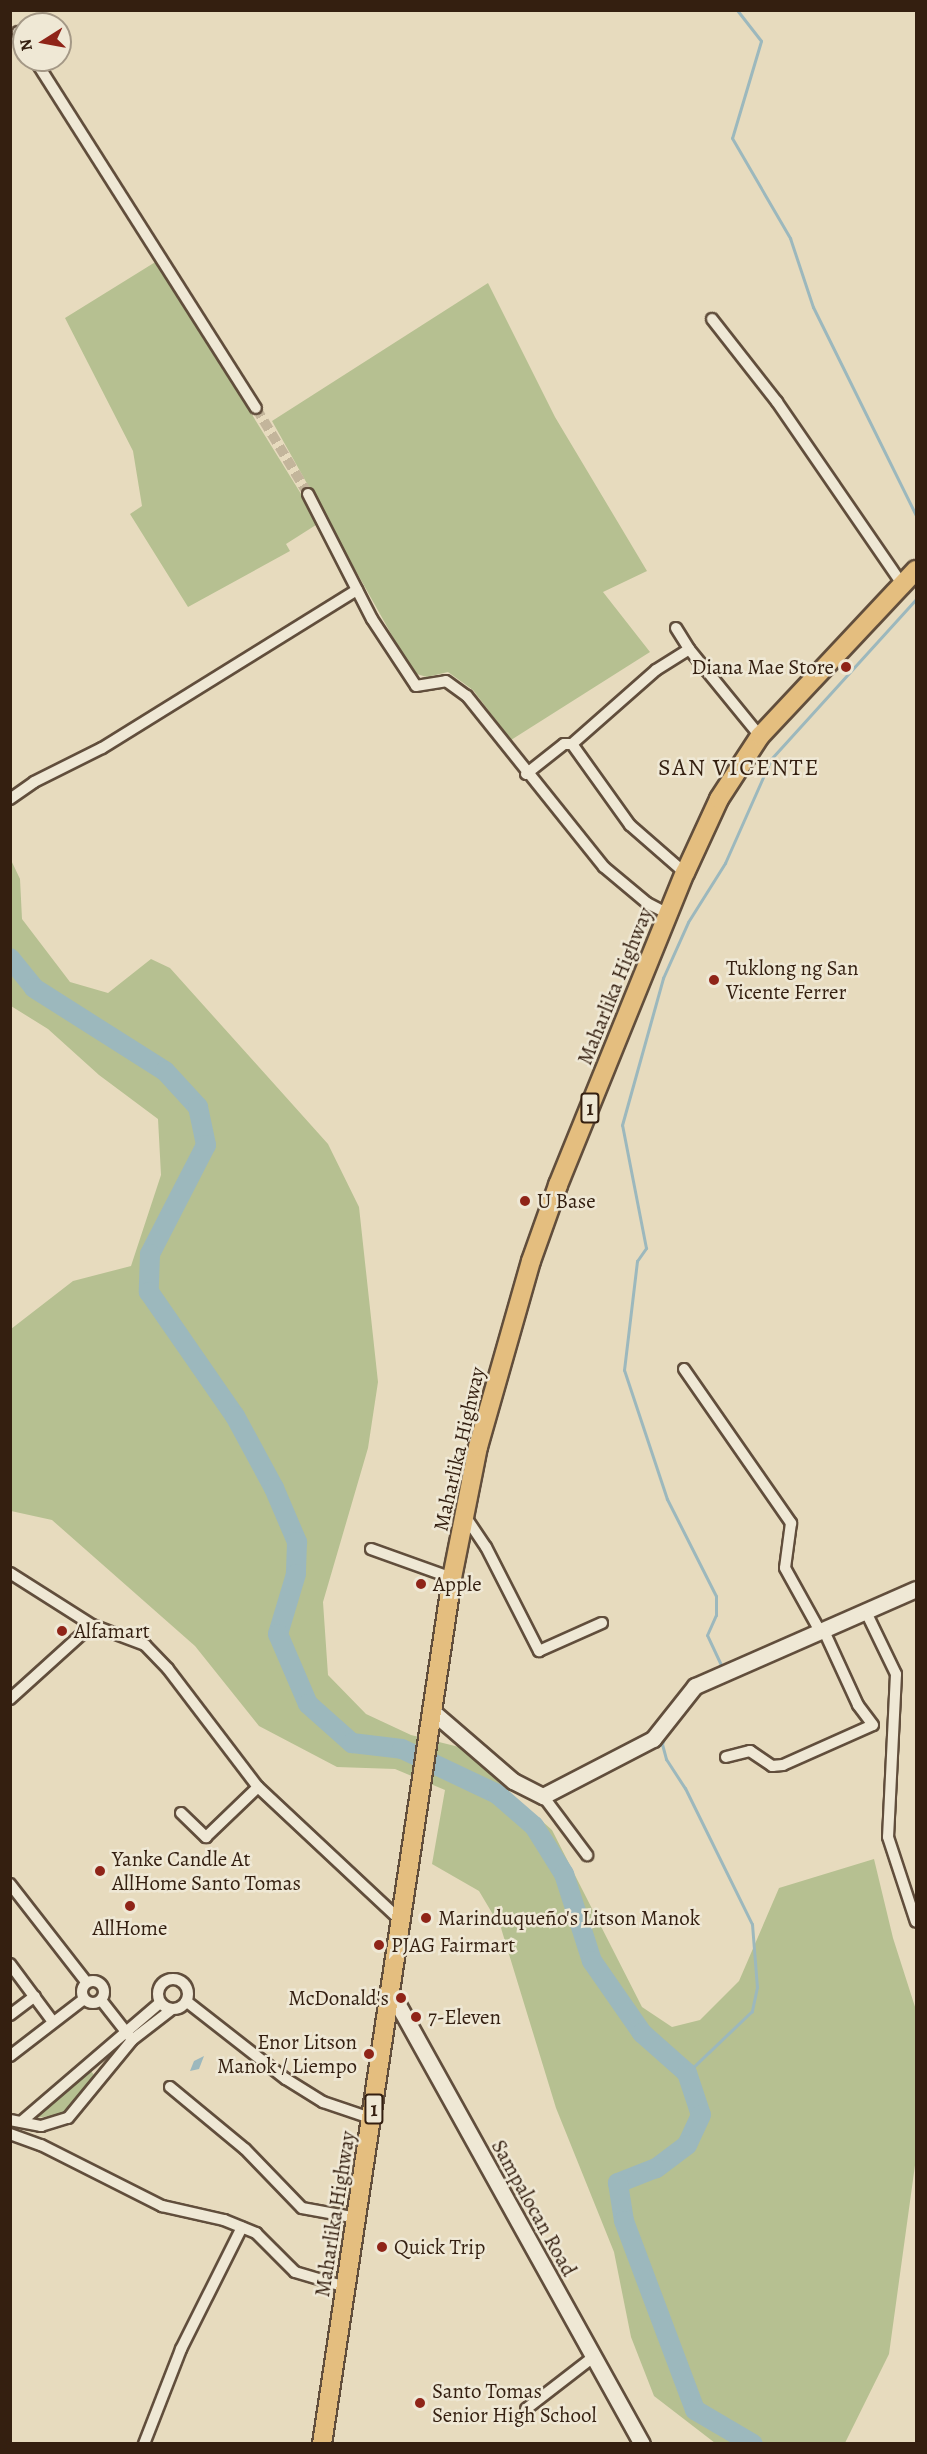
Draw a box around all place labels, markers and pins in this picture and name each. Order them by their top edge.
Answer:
place label: Diana Mae Store [691,654,834,680]
marker: Diana Mae Store [839,660,853,674]
place label: Tuklong ng San Vicente Ferrer [726,955,859,1005]
marker: Tuklong ng San Vicente Ferrer [707,973,721,987]
place label: U Base [537,1188,596,1214]
marker: U Base [518,1194,532,1208]
place label: Apple [433,1571,482,1597]
marker: Apple [414,1577,428,1591]
place label: Alfamart [74,1618,150,1644]
marker: Alfamart [55,1624,69,1638]
place label: Yanke Candle At AllHome Santo Tomas [112,1846,301,1896]
marker: Yanke Candle At AllHome Santo Tomas [93,1864,107,1878]
marker: AllHome [123,1899,137,1913]
place label: Marinduqueño's Litson Manok [438,1905,700,1931]
marker: Marinduqueño's Litson Manok [419,1911,433,1925]
place label: AllHome [93,1915,167,1941]
place label: PJAG Fairmart [391,1932,515,1958]
marker: PJAG Fairmart [372,1938,386,1952]
place label: McDonald's [288,1985,389,2011]
marker: McDonald's [394,1991,408,2005]
place label: 7-Eleven [428,2004,501,2030]
marker: 7-Eleven [409,2010,423,2024]
place label: Enor Litson Manok / Liempo [217,2029,357,2079]
marker: Enor Litson Manok / Liempo [362,2047,376,2061]
place label: Quick Trip [394,2234,485,2260]
marker: Quick Trip [375,2240,389,2254]
place label: Santo Tomas Senior High School [432,2378,597,2428]
marker: Santo Tomas Senior High School [413,2396,427,2410]

